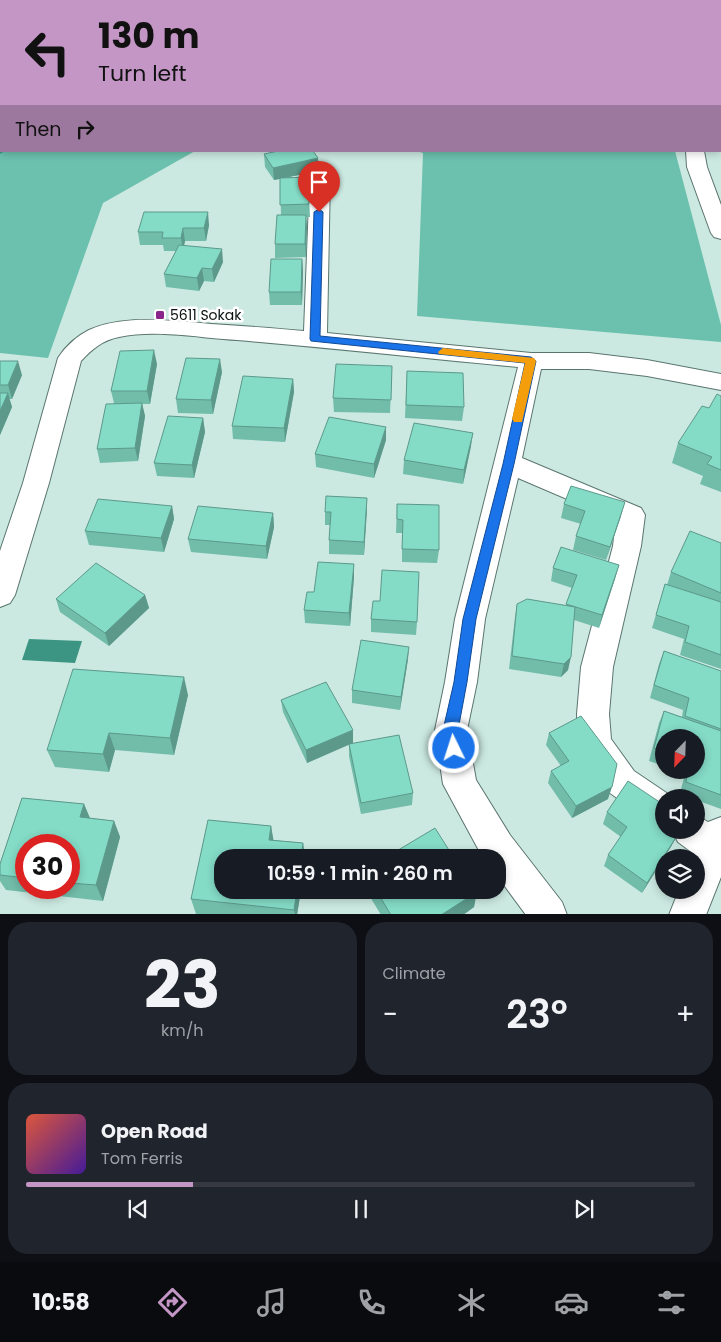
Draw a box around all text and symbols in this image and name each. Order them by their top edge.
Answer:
text: 130 m [98,11,200,60]
icon: left [15,20,80,85]
text: Turn left [98,58,186,89]
icon: right [71,115,99,143]
text: Then [15,116,61,143]
pin [298,161,340,212]
icon: arrive [305,168,333,196]
place label: 5611 Sokak [170,305,242,325]
marker: 5611 Sokak [154,309,166,321]
position arrow [427,721,479,773]
north arrow [655,729,705,779]
map controls [655,729,705,899]
button: sound [655,789,705,839]
speed limit sign: 30 [15,834,80,899]
button: layers [655,849,705,899]
text: 10:59 · 1 min · 260 m [267,860,453,887]
text: 23 [144,940,220,1031]
text: Climate [383,962,446,985]
text: 23° [506,988,568,1041]
text: − [383,995,398,1034]
text: + [676,995,695,1034]
text: km/h [161,1019,204,1042]
text: Open Road [101,1118,208,1145]
text: Tom Ferris [101,1147,183,1170]
icon: previous [124,1195,152,1223]
icon: pause [347,1195,375,1223]
icon: next [570,1195,598,1223]
icon: directions [155,1285,190,1320]
icon: music [254,1285,289,1320]
icon: phone [354,1285,389,1320]
icon: climate [454,1285,489,1320]
icon: car [554,1285,589,1320]
icon: filters [654,1285,689,1320]
text: 10:58 [32,1287,90,1318]

